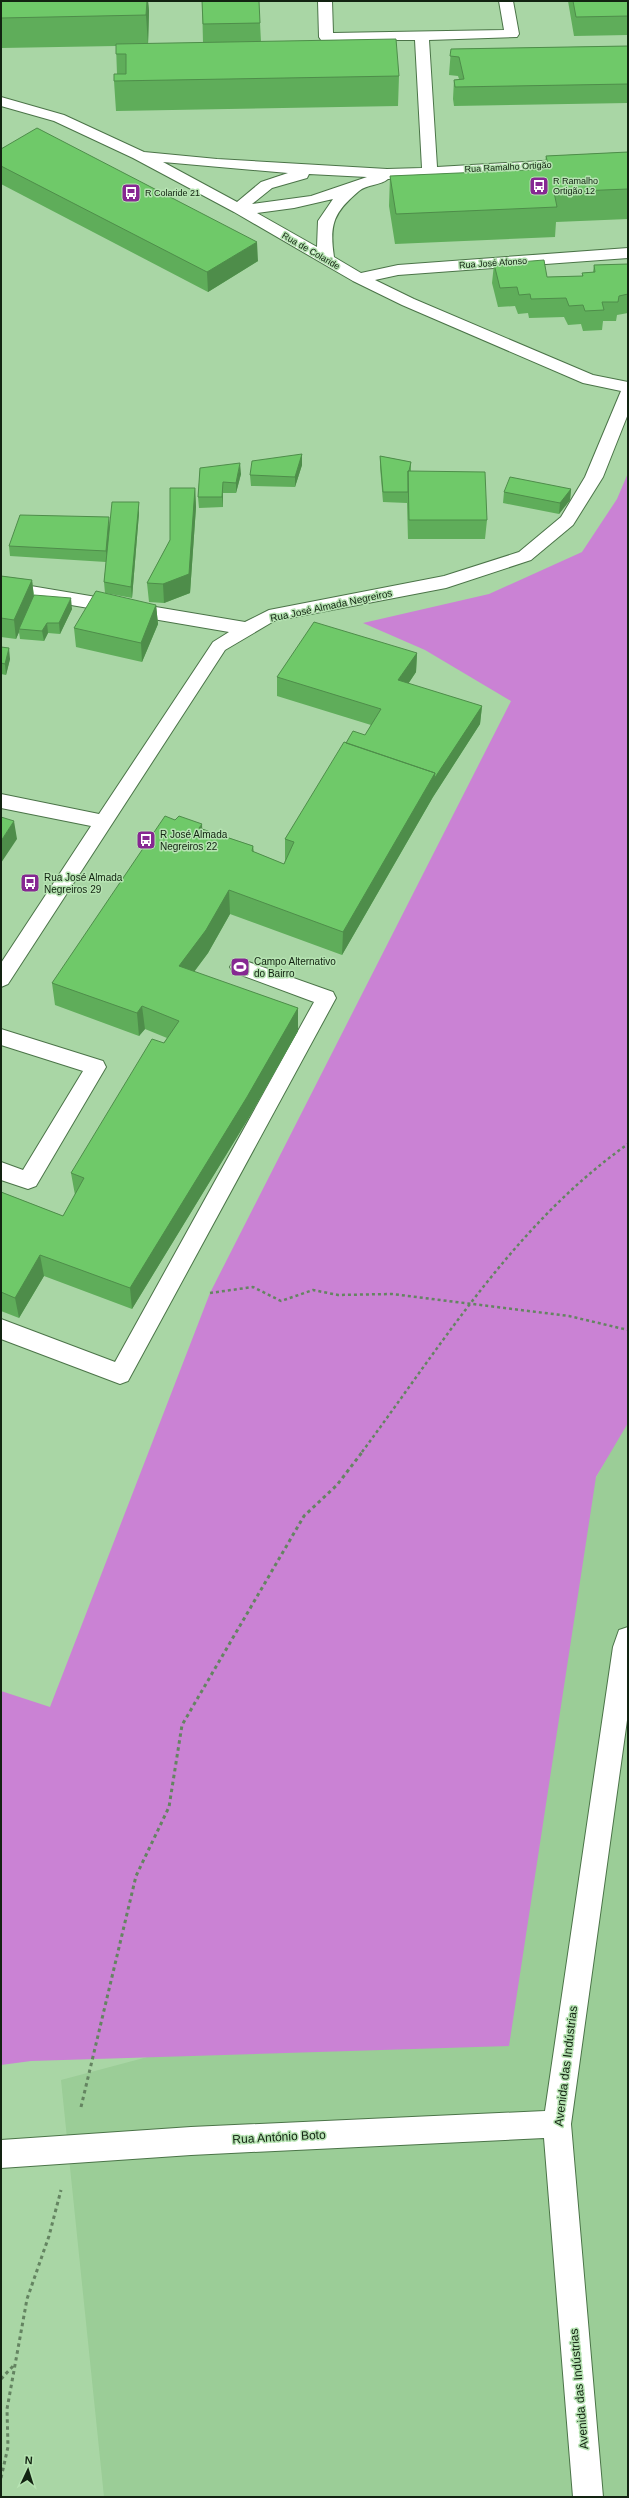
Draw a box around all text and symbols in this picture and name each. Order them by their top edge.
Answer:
street label: Rua Ramalho Ortigão [464,160,552,174]
bus stop icon: R Ramalho Ortigão 12 [528,175,550,197]
place label: R Ramalho Ortigão 12 [553,176,598,196]
bus stop icon: R Colaride 21 [120,182,142,204]
place label: R Colaride 21 [145,188,200,198]
street label: Rua de Colaride [280,230,342,272]
street label: Rua José Afonso [459,256,527,270]
street label: Rua José Almada Negreiros [269,587,393,624]
bus stop icon: R José Almada Negreiros 22 [135,829,157,851]
place label: R José Almada Negreiros 22 [160,829,228,852]
bus stop icon: Rua José Almada Negreiros 29 [19,872,41,894]
place label: Rua José Almada Negreiros 29 [44,872,123,895]
sports icon: Campo Alternativo do Bairro [229,956,251,978]
place label: Campo Alternativo do Bairro [254,956,336,979]
street label: Avenida das Indústrias [552,2005,580,2127]
street label: Rua António Boto [232,2128,326,2146]
street label: Avenida das Indústrias [567,2328,591,2450]
north arrow [8,2450,48,2490]
text: N [24,2454,33,2466]

